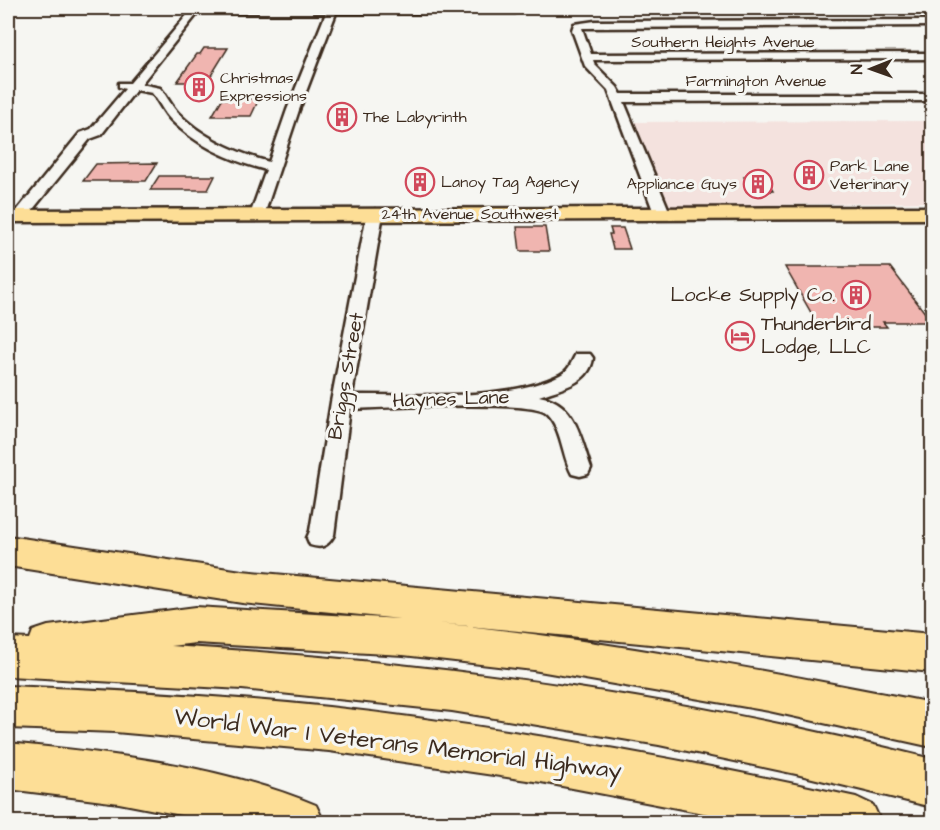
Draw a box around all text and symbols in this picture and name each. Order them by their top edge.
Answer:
street label: Southern Heights Avenue [631,31,815,54]
north arrow [841,39,901,99]
text: N [846,64,868,74]
place label: Christmas Expressions [220,67,307,107]
street label: Farmington Avenue [685,70,827,93]
building icon: Christmas Expressions [183,71,215,103]
building icon: The Labyrinth [326,101,358,133]
place label: The Labyrinth [363,106,467,129]
place label: Park Lane Veterinary [830,155,910,196]
building icon: Park Lane Veterinary [793,159,825,191]
building icon: Lanoy Tag Agency [404,166,436,198]
building icon: Appliance Guys [742,168,774,200]
place label: Lanoy Tag Agency [441,171,579,194]
place label: Appliance Guys [627,173,737,196]
street label: 24th Avenue Southwest [381,203,559,225]
building icon: Locke Supply Co. [840,279,872,311]
place label: Locke Supply Co. [671,281,835,310]
street label: Briggs Street [321,310,372,442]
place label: Thunderbird Lodge, LLC [761,310,871,362]
hotel icon: Thunderbird Lodge, LLC [724,320,756,352]
street label: Haynes Lane [392,383,510,416]
street label: World War I Veterans Memorial Highway [172,700,624,789]

